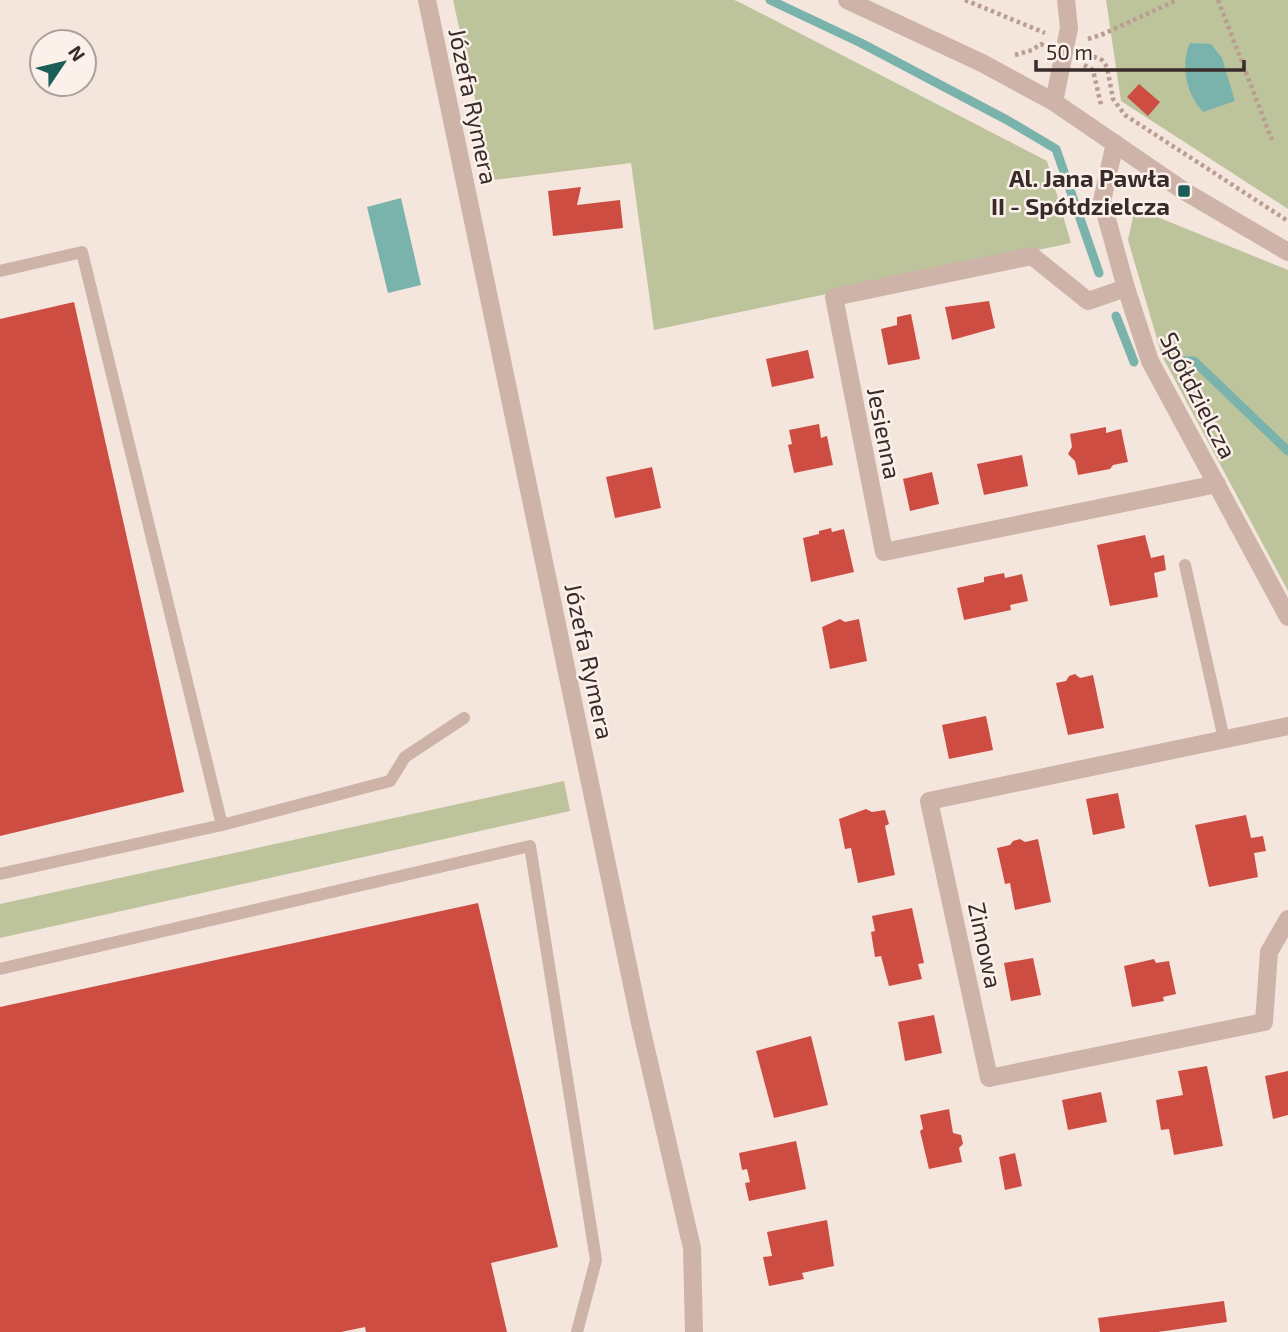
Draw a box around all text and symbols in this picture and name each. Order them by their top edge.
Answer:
street label: Józefa Rymera [443,25,505,187]
north arrow [28,28,98,98]
scale bar [1036,28,1244,72]
text: 50 m [1046,39,1093,64]
text: N [64,41,91,65]
place label: Al. Jana Pawła II - Spółdzielcza [991,163,1170,220]
marker: Al. Jana Pawła II - Spółdzielcza [1176,183,1192,199]
street label: Spółdzielcza [1155,327,1243,463]
street label: Jesienna [862,385,908,481]
street label: Józefa Rymera [559,580,621,742]
street label: Zimowa [963,899,1009,991]

